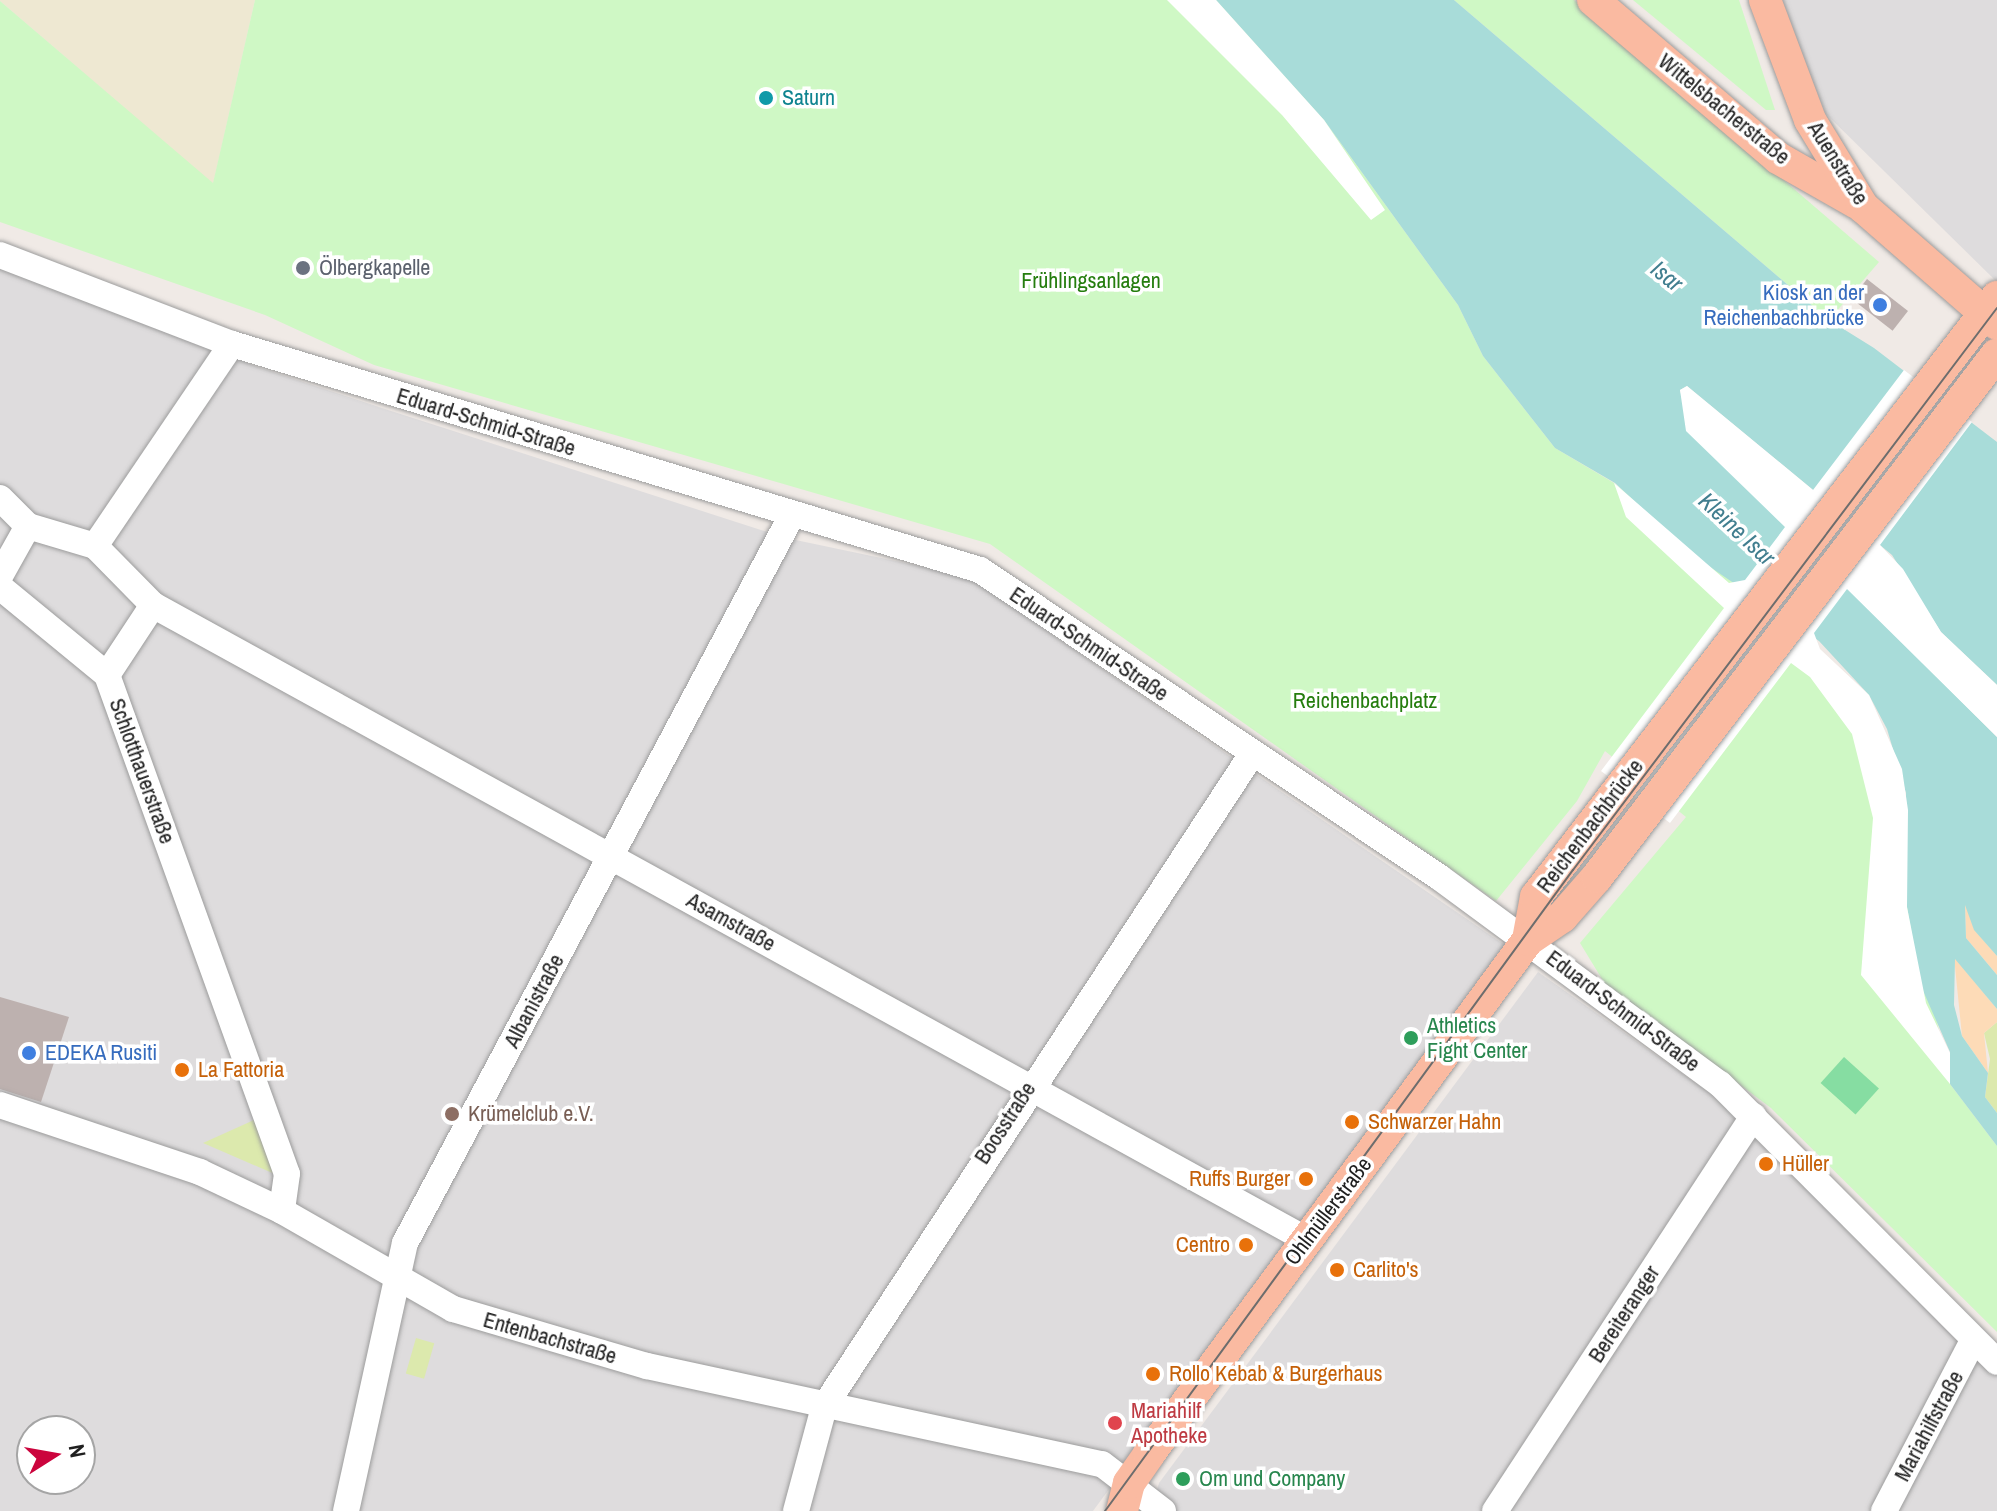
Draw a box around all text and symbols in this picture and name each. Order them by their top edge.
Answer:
street label: Wittelsbacherstraße [1653,48,1795,170]
place label: Saturn [782,85,835,111]
marker: Saturn [757,89,775,107]
street label: Auenstraße [1802,116,1874,210]
water label: Isar [1645,254,1689,298]
place label: Ölbergkapelle [319,255,430,281]
marker: Ölbergkapelle [294,259,312,277]
park label: Frühlingsanlagen [1021,268,1161,294]
place label: Kiosk an der Reichenbachbrücke [1704,279,1864,330]
marker: Kiosk an der Reichenbachbrücke [1871,296,1889,314]
street label: Eduard-Schmid-Straße [393,382,579,462]
water label: Kleine Isar [1693,486,1781,572]
street label: Eduard-Schmid-Straße [1005,581,1173,707]
park label: Reichenbachplatz [1293,688,1437,714]
street label: Schlotthauerstraße [104,695,180,847]
street label: Reichenbachbrücke [1531,754,1649,898]
street label: Asamstraße [682,887,780,957]
street label: Eduard-Schmid-Straße [1541,945,1705,1077]
street label: Albanistraße [498,950,570,1052]
place label: Athletics Fight Center [1427,1012,1527,1064]
marker: Athletics Fight Center [1402,1029,1420,1047]
place label: EDEKA Rusiti [45,1040,158,1066]
marker: EDEKA Rusiti [20,1044,38,1062]
place label: La Fattoria [198,1057,284,1083]
marker: La Fattoria [173,1061,191,1079]
street label: Boosstraße [969,1077,1041,1169]
place label: Krümelclub e.V. [468,1101,594,1127]
marker: Krümelclub e.V. [443,1105,461,1123]
place label: Schwarzer Hahn [1368,1109,1501,1135]
marker: Schwarzer Hahn [1343,1113,1361,1131]
place label: Hüller [1782,1151,1829,1177]
street label: Ohlmüllerstraße [1279,1152,1377,1270]
marker: Hüller [1757,1155,1775,1173]
place label: Ruffs Burger [1189,1166,1290,1192]
marker: Ruffs Burger [1297,1170,1315,1188]
place label: Centro [1176,1232,1230,1258]
marker: Centro [1237,1236,1255,1254]
place label: Carlito's [1353,1257,1419,1283]
marker: Carlito's [1328,1261,1346,1279]
street label: Bereiteranger [1583,1261,1665,1367]
street label: Entenbachstraße [480,1306,620,1370]
place label: Rollo Kebab & Burgerhaus [1169,1361,1383,1387]
marker: Rollo Kebab & Burgerhaus [1144,1365,1162,1383]
street label: Mariahilfstraße [1889,1366,1969,1486]
place label: Mariahilf Apotheke [1131,1397,1207,1448]
marker: Mariahilf Apotheke [1106,1414,1124,1432]
north arrow [16,1415,96,1495]
text: N [62,1442,94,1460]
place label: Om und Company [1199,1466,1345,1492]
marker: Om und Company [1174,1470,1192,1488]

